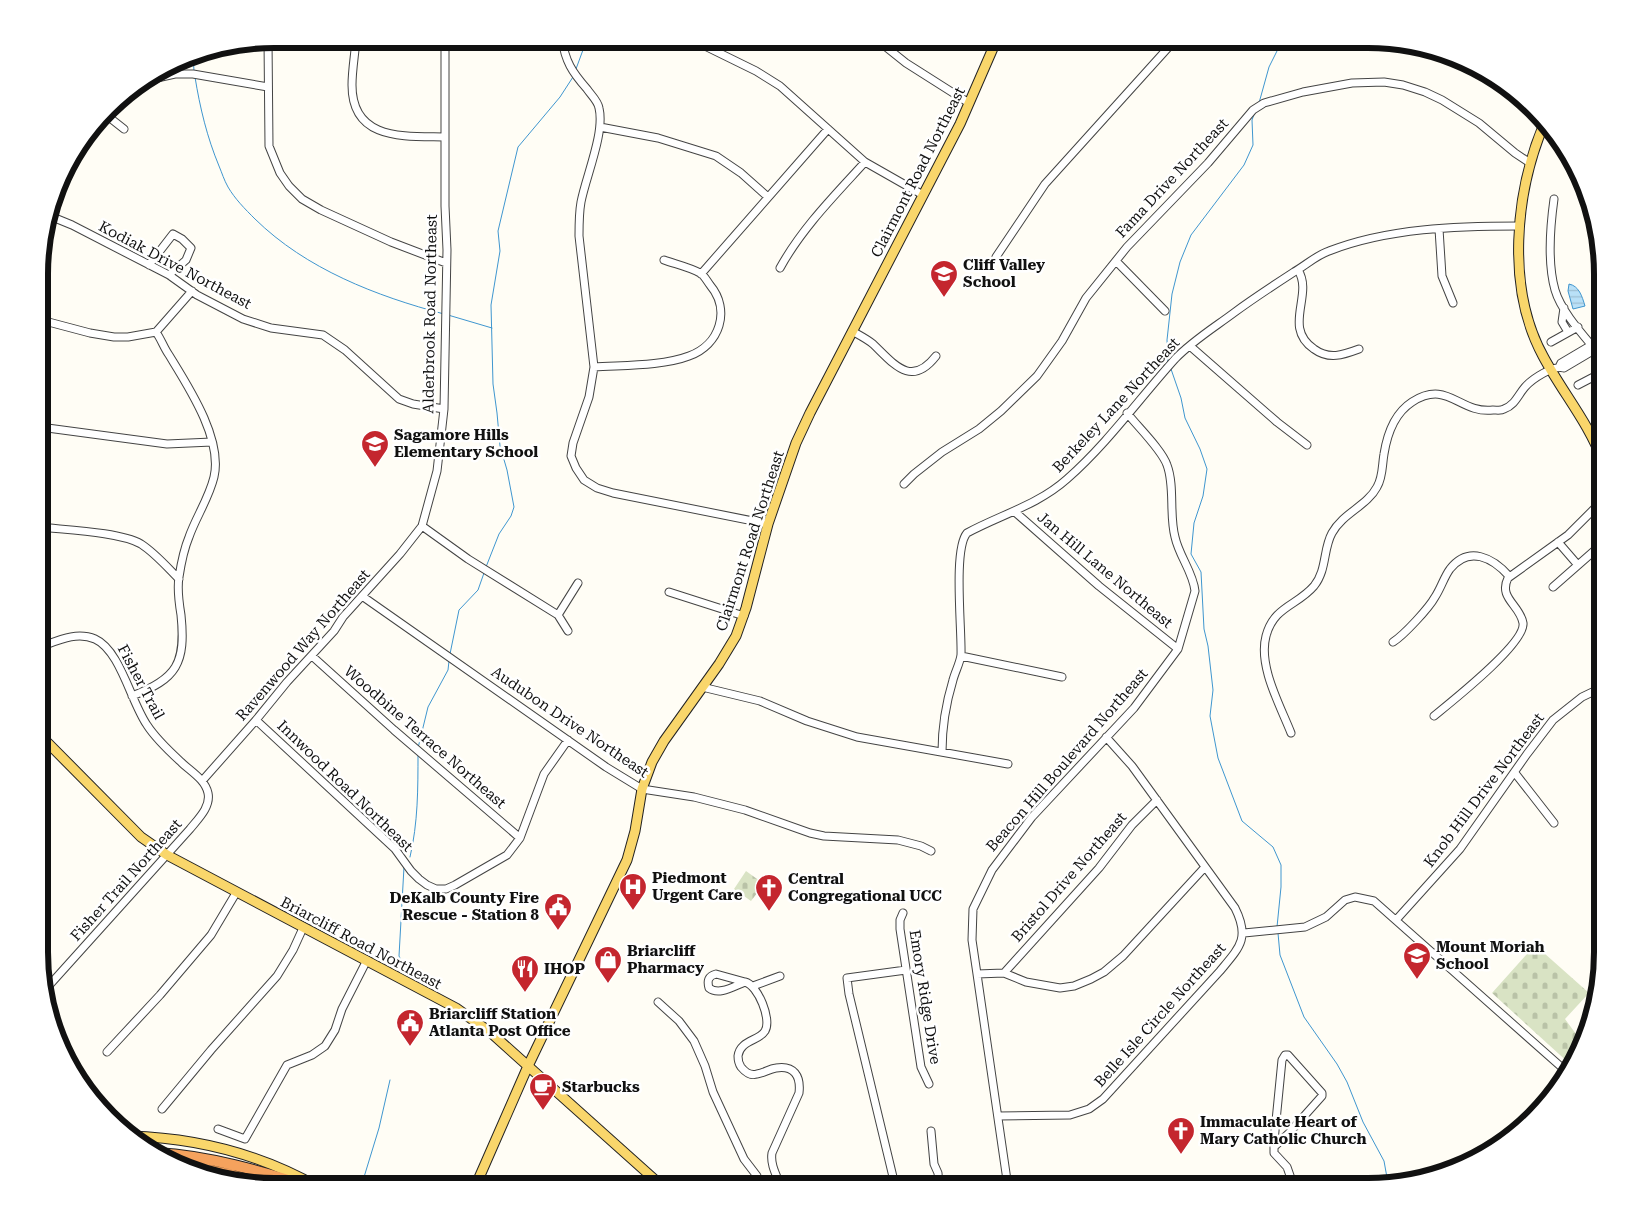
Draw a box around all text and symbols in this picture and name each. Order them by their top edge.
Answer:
street label: Clairmont Road Northeast [867,83,969,260]
street label: Fama Drive Northeast [1112,114,1232,241]
street label: Alderbrook Road Northeast [419,214,441,414]
street label: Kodiak Drive Northeast [96,217,255,313]
place label: Cliff Valley School [963,256,1045,291]
school or university icon: Cliff Valley School [929,259,959,298]
street label: Berkeley Lane Northeast [1049,333,1184,476]
place label: Sagamore Hills Elementary School [394,426,538,461]
school or university icon: Sagamore Hills Elementary School [360,429,390,468]
street label: Clairmont Road Northeast [712,448,788,634]
street label: Jan Hill Lane Northeast [1034,508,1177,632]
street label: Ravenwood Way Northeast [232,565,374,724]
street label: Fisher Trail [114,641,168,723]
street label: Woodbine Terrace Northeast [340,662,510,812]
street label: Audubon Drive Northeast [488,663,652,782]
street label: Beacon Hill Boulevard Northeast [983,664,1152,855]
street label: Knob Hill Drive Northeast [1420,709,1548,871]
street label: Innwood Road Northeast [274,717,417,856]
street label: Bristol Drive Northeast [1008,808,1131,946]
street label: Fisher Trail Northeast [66,815,186,945]
place label: Piedmont Urgent Care [652,869,743,904]
place label: Central Congregational UCC [788,870,942,905]
hospital icon: Piedmont Urgent Care [618,872,648,911]
church icon: Central Congregational UCC [754,873,784,912]
place label: DeKalb County Fire Rescue - Station 8 [389,889,540,924]
public building icon: DeKalb County Fire Rescue - Station 8 [543,892,573,931]
street label: Briarcliff Road Northeast [277,893,445,993]
street label: Emory Ridge Drive [905,929,945,1065]
place label: Mount Moriah School [1436,938,1545,973]
street label: Belle Isle Circle Northeast [1091,939,1230,1091]
school or university icon: Mount Moriah School [1402,941,1432,980]
place label: Briarcliff Pharmacy [627,942,704,977]
shop icon: Briarcliff Pharmacy [593,945,623,984]
restaurant icon: IHOP [510,954,540,993]
place label: IHOP [544,960,585,978]
place label: Briarcliff Station Atlanta Post Office [429,1005,571,1040]
public building icon: Briarcliff Station Atlanta Post Office [395,1008,425,1047]
cafe icon: Starbucks [528,1072,558,1111]
place label: Starbucks [562,1078,640,1096]
place label: Immaculate Heart of Mary Catholic Church [1200,1113,1366,1148]
church icon: Immaculate Heart of Mary Catholic Church [1166,1116,1196,1155]

